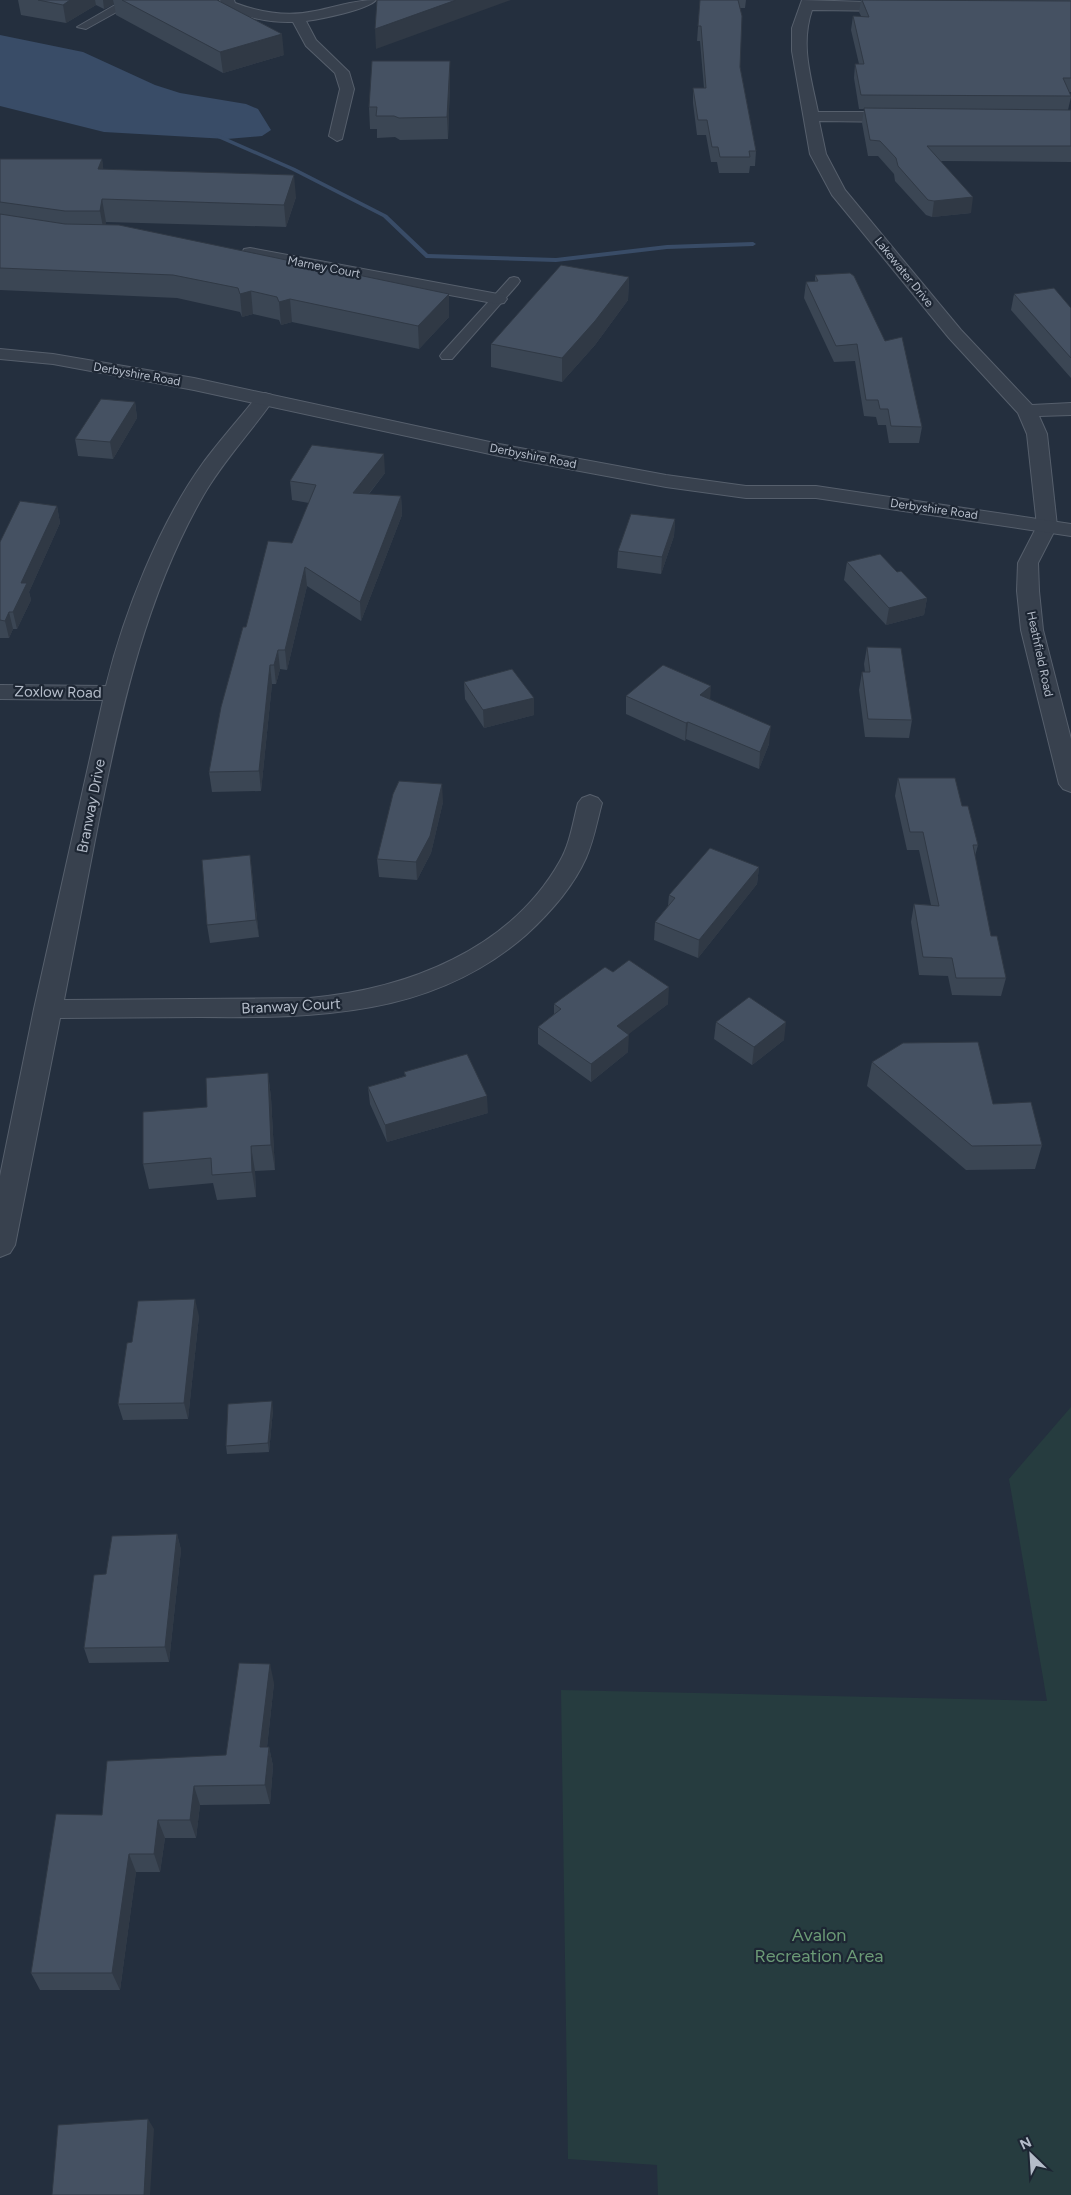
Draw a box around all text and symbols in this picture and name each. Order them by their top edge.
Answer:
street label: Lakewater Drive [872,234,937,310]
street label: Marney Court [287,253,362,281]
street label: Derbyshire Road [92,359,182,389]
street label: Derbyshire Road [488,441,578,471]
street label: Derbyshire Road [889,496,979,522]
street label: Heathfield Road [1024,610,1056,698]
street label: Zoxlow Road [14,682,102,702]
street label: Branway Drive [73,757,109,855]
street label: Branway Court [241,994,341,1018]
park label: Avalon Recreation Area [754,1924,884,1967]
north arrow [1006,2130,1056,2180]
text: N [1017,2134,1034,2154]

